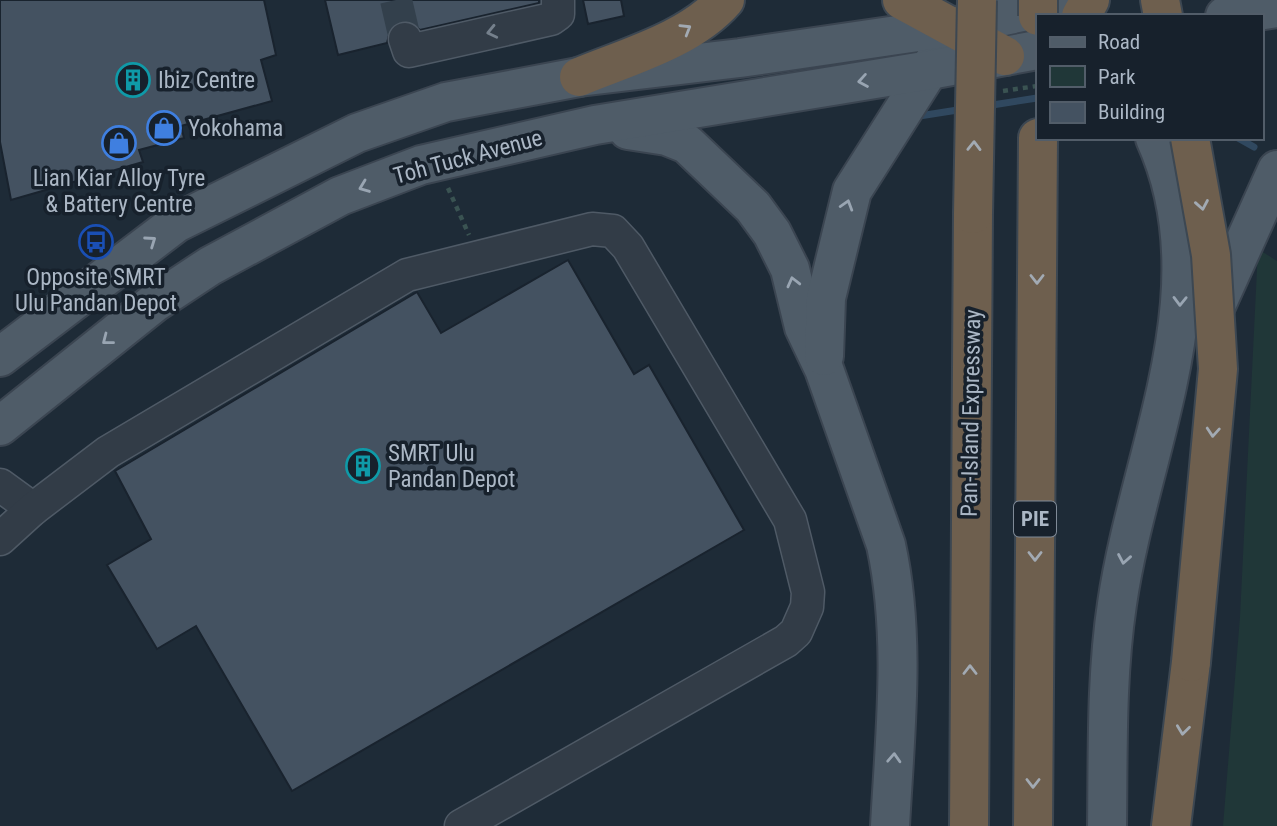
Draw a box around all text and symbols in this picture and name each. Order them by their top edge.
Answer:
legend [1036,14,1263,140]
one-way arrow [486,24,498,38]
one-way arrow [678,25,691,38]
text: Road [1098,30,1140,54]
building icon: Ibiz Centre [114,61,152,99]
text: Park [1098,65,1136,89]
place label: Ibiz Centre [158,67,255,94]
one-way arrow [857,73,869,88]
text: Building [1098,100,1165,124]
shop icon: Yokohama [145,109,183,147]
place label: Yokohama [188,115,283,142]
shop icon: Lian Kiar Alloy Tyre & Battery Centre [100,124,138,162]
street label: Toh Tuck Avenue [391,124,545,190]
one-way arrow [967,140,982,151]
place label: Lian Kiar Alloy Tyre & Battery Centre [33,165,205,218]
one-way arrow [359,178,371,192]
one-way arrow [1194,199,1209,211]
one-way arrow [839,200,854,212]
bus stop icon: Opposite SMRT Ulu Pandan Depot [77,223,115,261]
one-way arrow [143,237,156,249]
place label: Opposite SMRT Ulu Pandan Depot [15,264,177,317]
one-way arrow [1029,275,1045,285]
one-way arrow [787,276,801,288]
one-way arrow [1172,296,1188,306]
street label: Pan-Island Expressway [956,309,986,517]
one-way arrow [102,332,115,344]
one-way arrow [1206,426,1221,437]
place label: SMRT Ulu Pandan Depot [388,440,515,493]
building icon: SMRT Ulu Pandan Depot [344,447,382,485]
road number: PIE [1014,502,1056,536]
one-way arrow [1027,551,1043,562]
one-way arrow [1117,553,1132,565]
one-way arrow [962,664,978,675]
one-way arrow [1176,724,1191,736]
one-way arrow [886,752,901,763]
one-way arrow [1026,778,1041,789]

